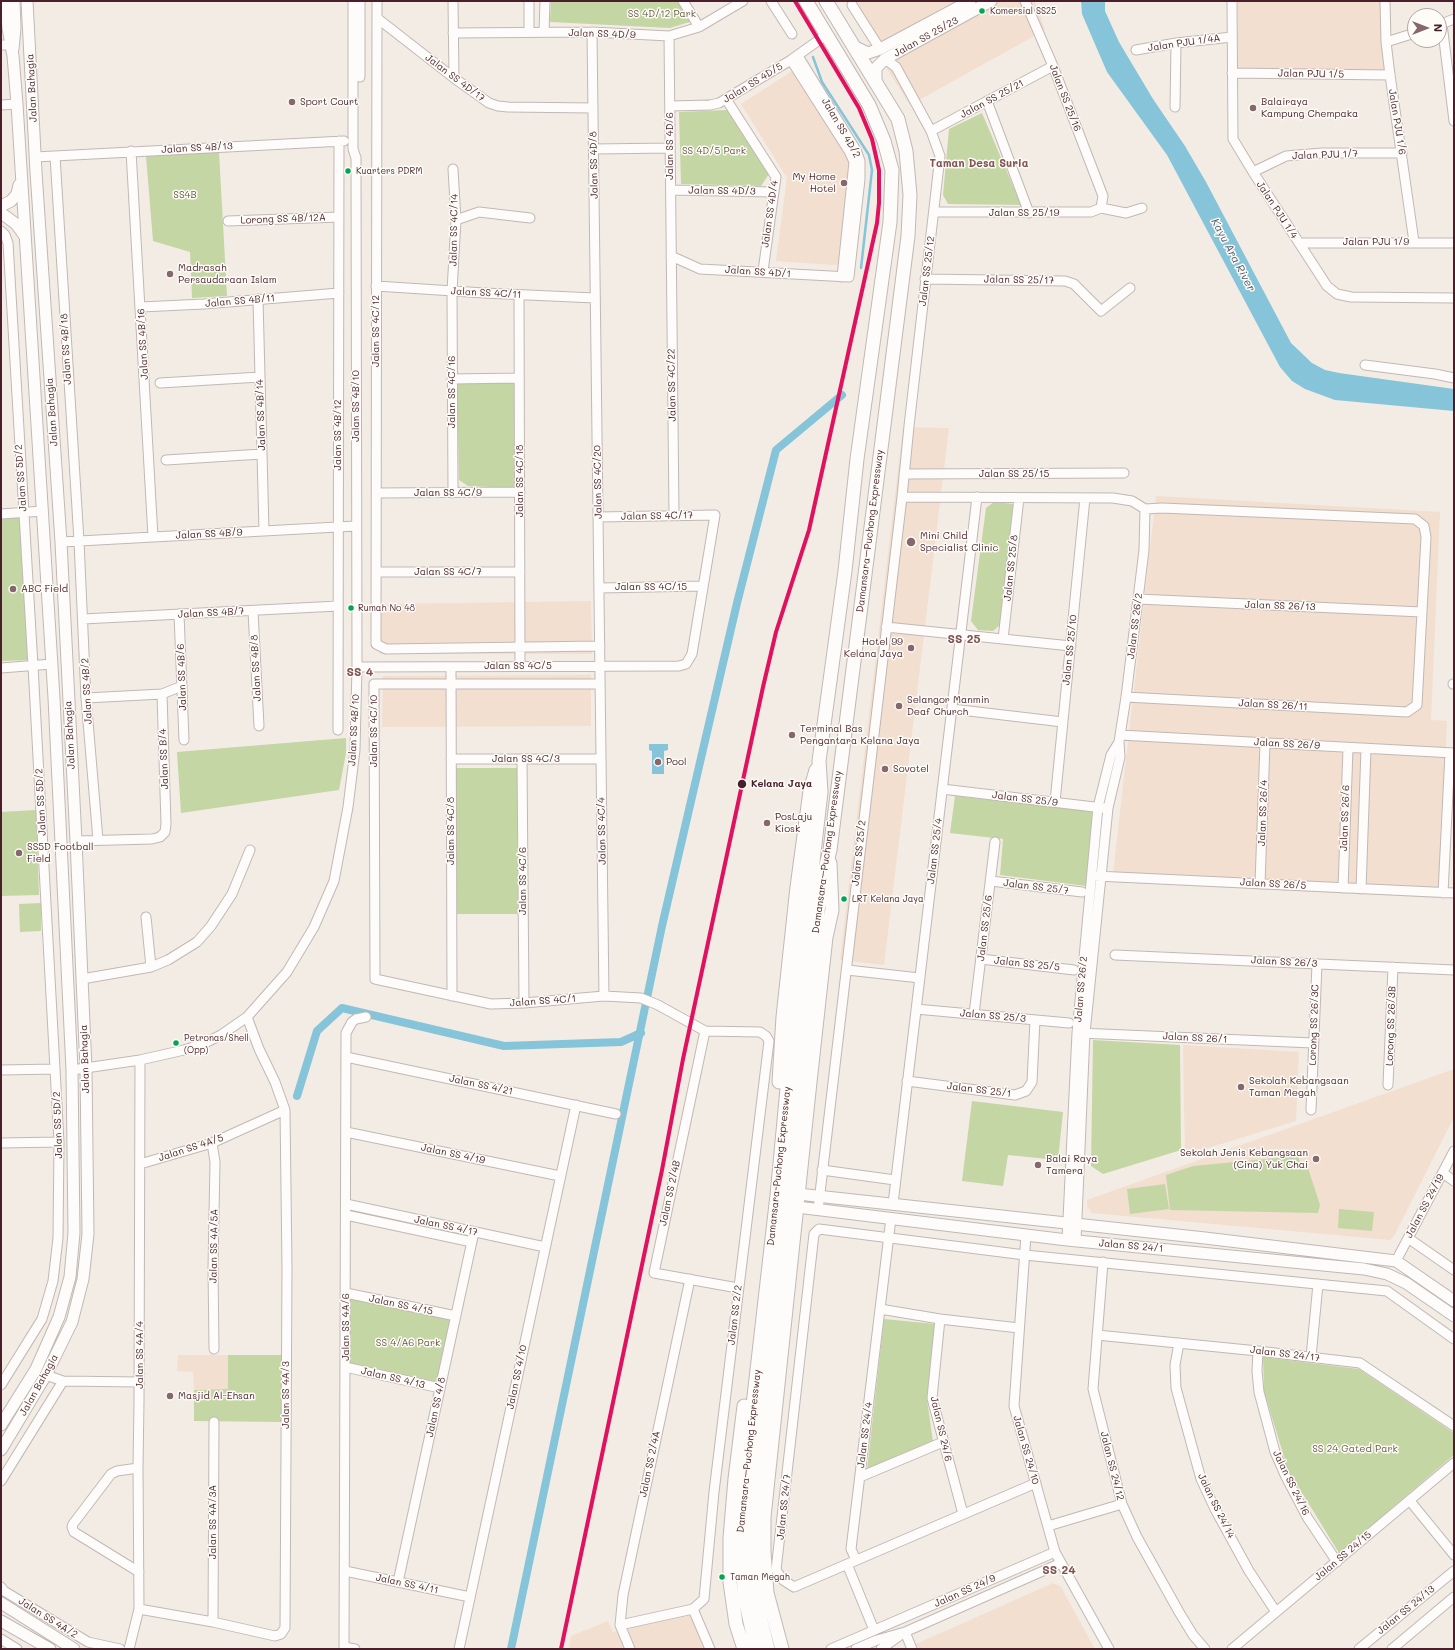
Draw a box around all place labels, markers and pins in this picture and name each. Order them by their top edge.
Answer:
marker: Komersial SS25 [977,6,987,16]
place label: Komersial SS25 [990,6,1056,16]
place label: Sport Court [300,96,358,108]
place label: Balairaya Kampung Chempaka [1261,96,1358,120]
marker: Sport Court [287,97,297,107]
marker: Balairaya Kampung Chempaka [1248,103,1258,113]
marker: Kuarters PDRM [343,166,353,176]
place label: Kuarters PDRM [356,166,422,176]
place label: My Home Hotel [792,171,836,194]
marker: My Home Hotel [839,178,849,188]
place label: Madrasah Persaudaraan Islam [178,262,277,286]
marker: Madrasah Persaudaraan Islam [165,269,175,279]
place label: Mini Child Specialist Clinic [920,530,998,554]
marker: Mini Child Specialist Clinic [905,536,917,548]
place label: ABC Field [21,583,68,595]
marker: ABC Field [8,584,18,594]
marker: Rumah No 48 [346,603,356,613]
place label: Rumah No 48 [358,603,415,613]
place label: Hotel 99 Kelana Jaya [844,636,903,660]
marker: Hotel 99 Kelana Jaya [906,643,916,653]
place label: Selangor Manmin Deaf Church [907,694,989,718]
marker: Selangor Manmin Deaf Church [894,701,904,711]
place label: Terminal Bas Pengantara Kelana Jaya [800,723,920,746]
marker: Terminal Bas Pengantara Kelana Jaya [787,730,797,740]
place label: Pool [666,756,686,768]
marker: Pool [653,757,663,767]
place label: Sovotel [893,763,929,775]
marker: Sovotel [880,764,890,774]
marker: Kelana Jaya [736,778,748,790]
place label: Kelana Jaya [751,778,812,790]
place label: PosLaju Kiosk [775,811,812,834]
marker: PosLaju Kiosk [762,818,772,828]
place label: SS5D Football Field [27,841,94,864]
marker: SS5D Football Field [14,848,24,858]
marker: LRT Kelana Jaya [839,894,849,904]
place label: LRT Kelana Jaya [852,894,924,904]
place label: Petronas/Shell (Opp) [184,1033,249,1054]
marker: Petronas/Shell (Opp) [171,1038,181,1048]
place label: Sekolah Kebangsaan Taman Megah [1249,1075,1349,1098]
marker: Sekolah Kebangsaan Taman Megah [1236,1082,1246,1092]
place label: Sekolah Jenis Kebangsaan (Cina) Yuk Chai [1180,1147,1308,1170]
place label: Balai Raya Tamera [1046,1153,1098,1176]
marker: Sekolah Jenis Kebangsaan (Cina) Yuk Chai [1311,1154,1321,1164]
marker: Balai Raya Tamera [1033,1160,1043,1170]
place label: Masjid Al-Ehsan [178,1390,255,1402]
marker: Masjid Al-Ehsan [165,1391,175,1401]
marker: Taman Megah [717,1572,727,1582]
place label: Taman Megah [730,1572,790,1582]

